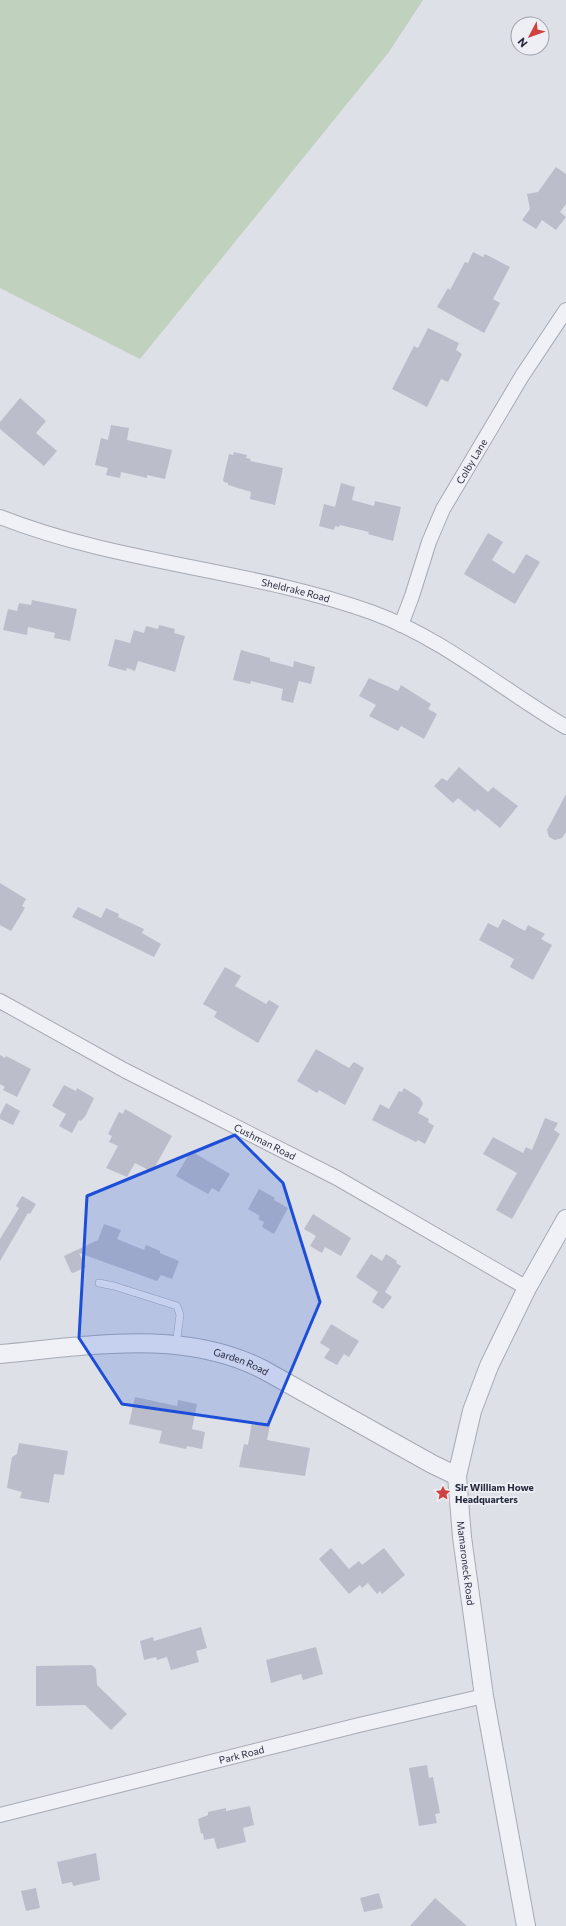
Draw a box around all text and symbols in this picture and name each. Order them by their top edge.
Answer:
north arrow [510,16,550,56]
text: N [514,36,530,50]
street label: Colby Lane [453,437,489,486]
street label: Sheldrake Road [260,576,332,605]
street label: Cushman Road [232,1121,298,1162]
street label: Garden Road [212,1346,271,1378]
place label: Sir William Howe Headquarters [455,1481,534,1505]
place icon: Sir William Howe Headquarters [434,1484,452,1502]
street label: Mamaroneck Road [455,1520,477,1606]
street label: Park Road [218,1743,266,1766]

